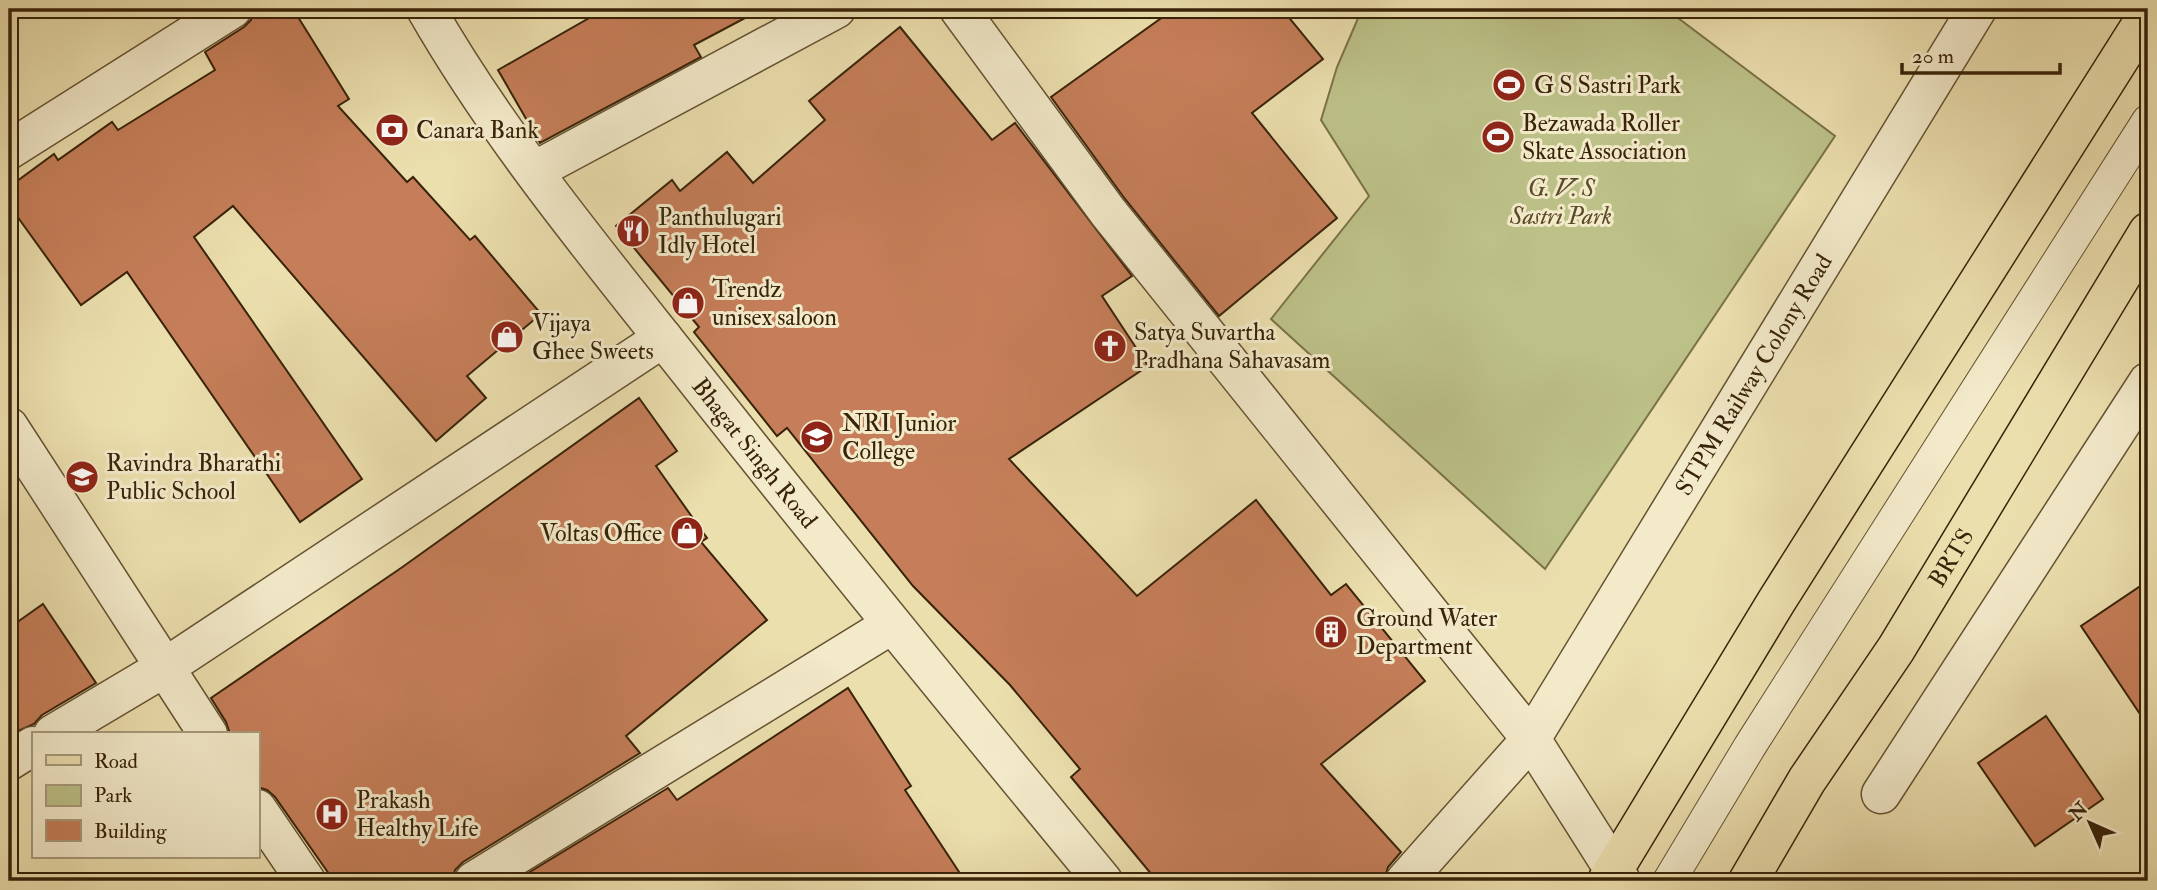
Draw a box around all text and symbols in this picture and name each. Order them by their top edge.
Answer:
scale bar [1902,32,2059,76]
text: 20 m [1912,43,1954,70]
sports icon: G S Sastri Park [1490,66,1528,104]
place label: G S Sastri Park [1534,70,1681,101]
place label: Bezawada Roller Skate Association [1522,108,1687,167]
bank icon: Canara Bank [373,111,411,149]
place label: Canara Bank [416,115,539,146]
sports icon: Bezawada Roller Skate Association [1479,118,1517,156]
park label: G. V. S Sastri Park [1509,173,1612,232]
place label: Panthulugari Idly Hotel [658,202,782,261]
restaurant icon: Panthulugari Idly Hotel [614,212,652,250]
street label: STPM Railway Colony Road [1668,248,1839,501]
place label: Trendz unisex saloon [712,274,837,333]
shop icon: Trendz unisex saloon [669,284,707,322]
place label: Vijaya Ghee Sweets [532,308,654,367]
place label: Satya Suvartha Pradhana Sahavasam [1134,317,1331,376]
shop icon: Vijaya Ghee Sweets [488,318,526,356]
church icon: Satya Suvartha Pradhana Sahavasam [1091,327,1129,365]
street label: Bhagat Singh Road [685,371,824,535]
place label: NRI Junior College [842,408,956,467]
school or university icon: NRI Junior College [798,418,836,456]
place label: Ravindra Bharathi Public School [106,448,281,507]
school or university icon: Ravindra Bharathi Public School [63,458,101,496]
shop icon: Voltas Office [668,514,706,552]
place label: Voltas Office [540,518,662,549]
street label: BRTS [1921,523,1981,593]
place label: Ground Water Department [1356,603,1497,662]
building icon: Ground Water Department [1312,613,1350,651]
legend [32,732,259,858]
text: Road [94,748,139,775]
text: Park [94,782,132,809]
place label: Prakash Healthy Life [356,785,478,844]
north arrow [2056,788,2126,858]
hospital icon: Prakash Healthy Life [313,795,351,833]
text: N [2063,796,2094,827]
text: Building [94,818,167,845]

